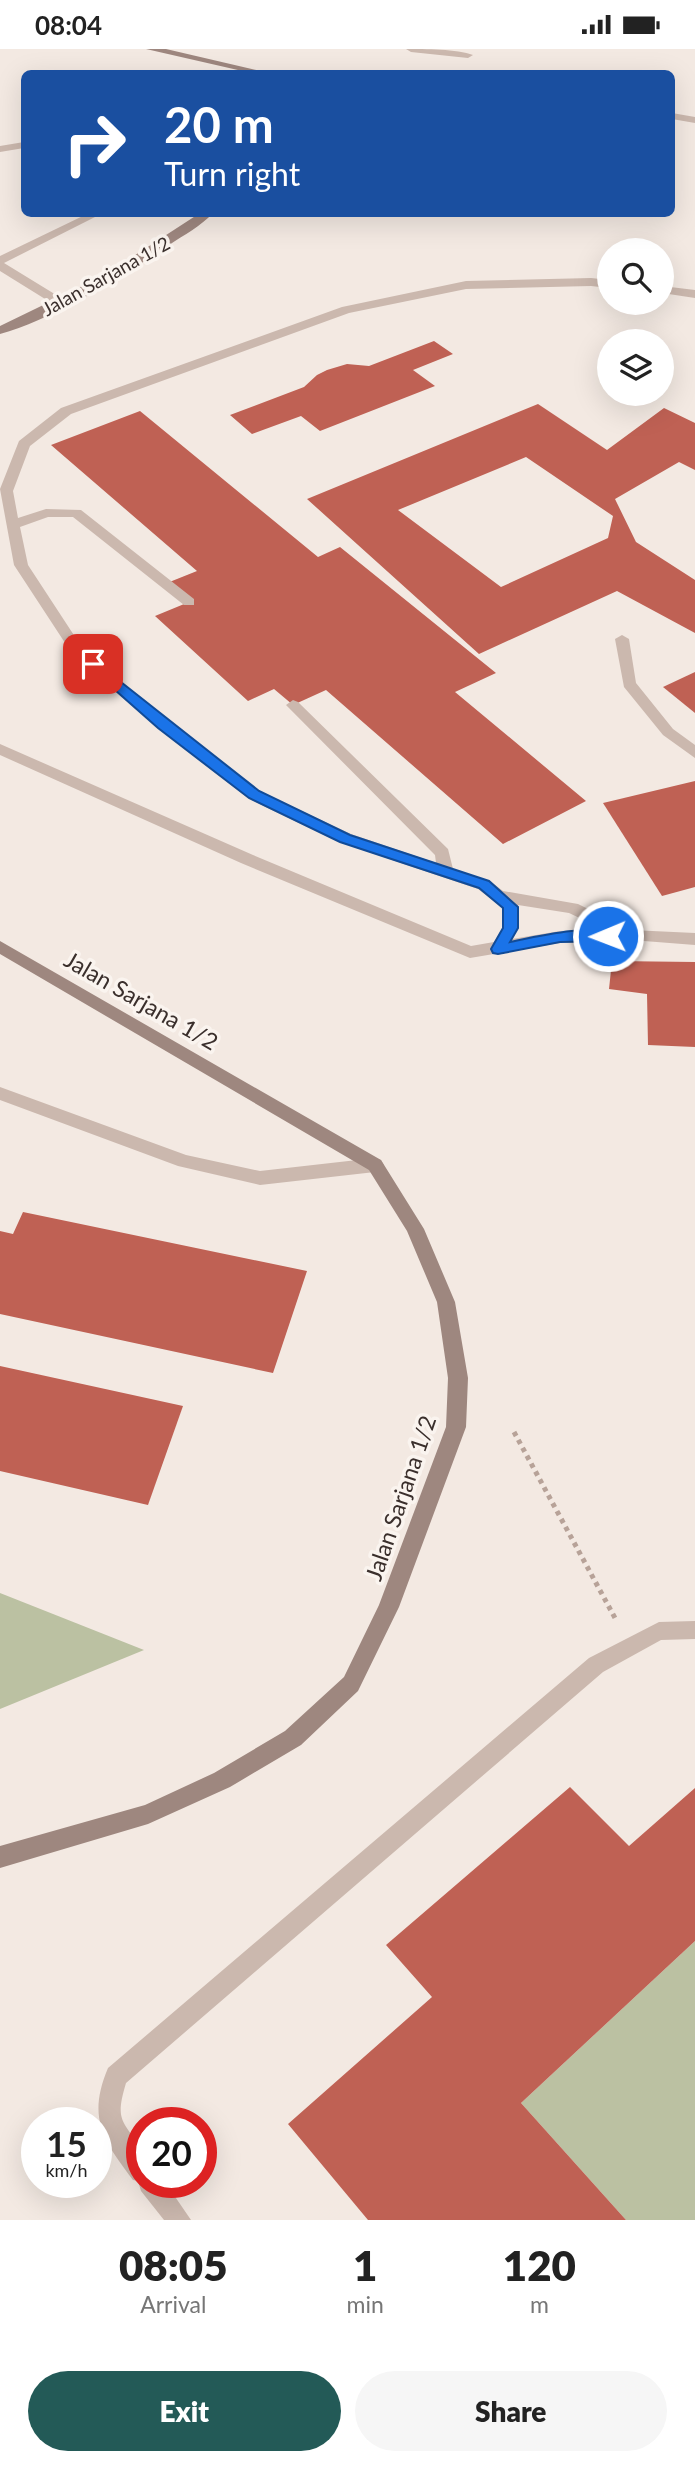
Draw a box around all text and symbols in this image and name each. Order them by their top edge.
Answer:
text: 08:04 [35,9,102,41]
text: 20 m [164,95,274,153]
icon: right [49,98,140,189]
text: Turn right [164,154,300,193]
street label: Jalan Sarjana 1/2 [38,231,174,320]
map controls [597,238,674,406]
button: search [597,238,674,315]
button: layers [597,329,674,406]
pin [63,634,123,694]
icon: arrive [74,645,112,683]
position arrow [571,899,645,973]
street label: Jalan Sarjana 1/2 [60,945,223,1055]
street label: Jalan Sarjana 1/2 [359,1412,441,1584]
speed limit sign: 20 [126,2107,217,2198]
text: 15 [46,2122,87,2164]
text: km/h [45,2159,88,2181]
text: 08:05 [119,2240,228,2290]
text: 1 [353,2240,377,2290]
text: 120 [503,2240,576,2290]
text: Arrival [140,2290,206,2318]
text: min [347,2290,384,2318]
text: m [530,2290,549,2318]
button: Exit [28,2371,341,2451]
button: Share [355,2371,667,2451]

